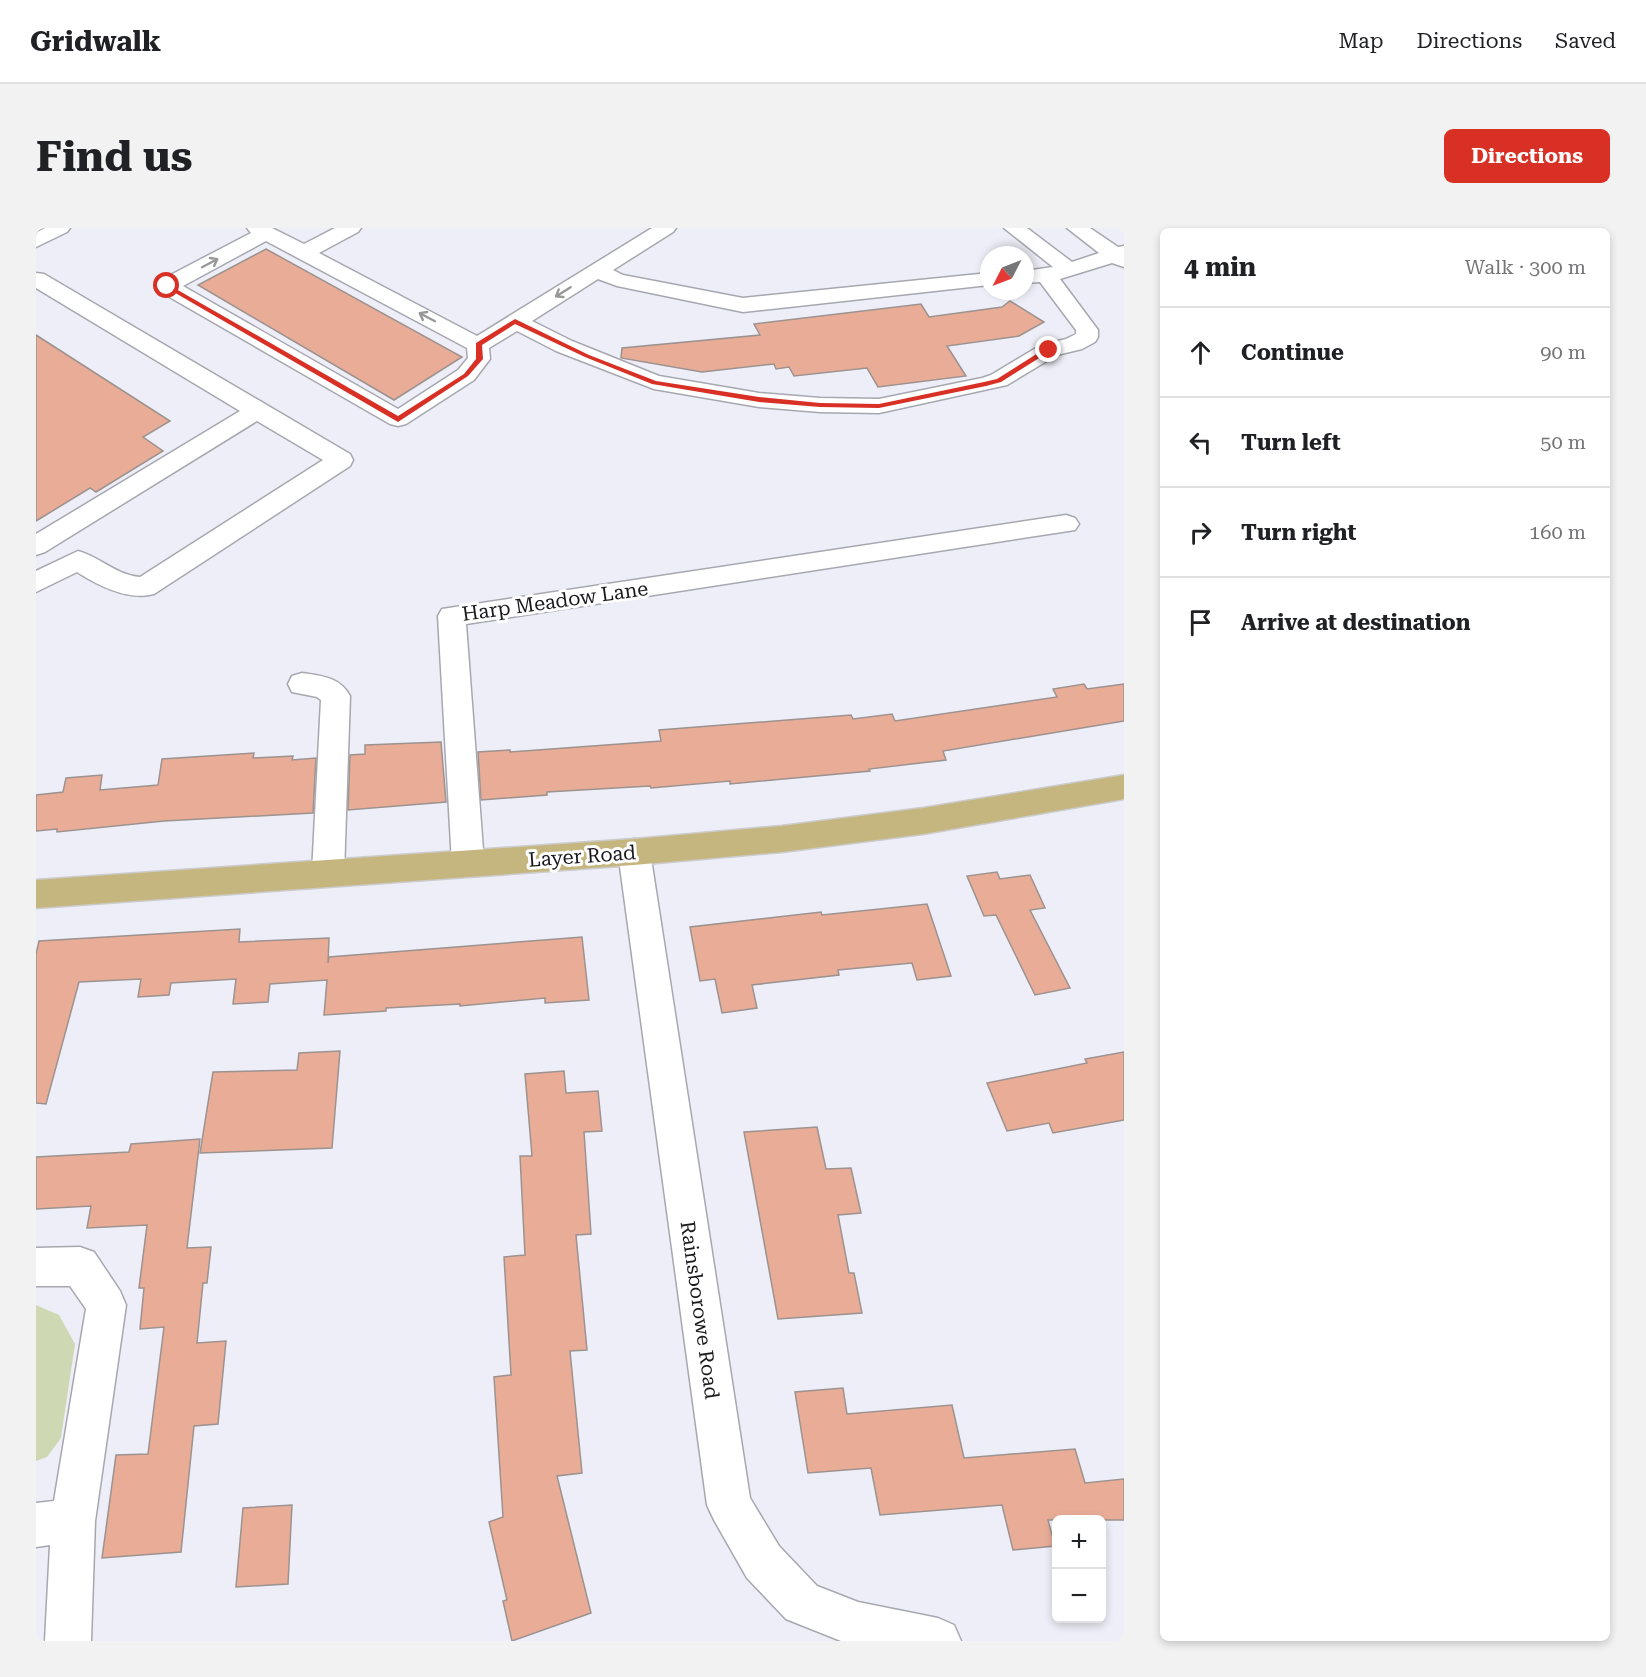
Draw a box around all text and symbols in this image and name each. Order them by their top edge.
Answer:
text: Gridwalk [30,25,161,58]
text: Map [1339,29,1383,53]
text: Directions [1416,29,1522,53]
text: Saved [1555,29,1616,53]
button: Directions [1444,129,1610,183]
text: Find us [36,132,193,181]
north arrow [980,246,1034,300]
text: 4 min [1184,252,1256,282]
text: Walk · 300 m [1465,255,1586,279]
one-way arrow [201,257,218,269]
route start [153,272,179,298]
one-way arrow [555,287,572,299]
one-way arrow [418,311,436,322]
route end [1035,336,1061,362]
icon: ahead [1184,336,1217,369]
text: Continue [1241,340,1344,365]
text: 90 m [1540,340,1586,364]
icon: left [1184,426,1217,459]
text: Turn left [1241,430,1341,455]
text: 50 m [1540,430,1586,454]
icon: right [1184,516,1217,549]
text: Turn right [1241,520,1356,545]
text: 160 m [1529,520,1586,544]
street label: Harp Meadow Lane [460,576,650,626]
icon: arrive [1184,606,1217,639]
text: Arrive at destination [1241,610,1470,635]
street label: Layer Road [527,840,637,872]
street label: Rainsborowe Road [676,1219,724,1401]
map controls [1052,1515,1106,1623]
button: + [1052,1515,1106,1569]
button: − [1052,1569,1106,1623]

